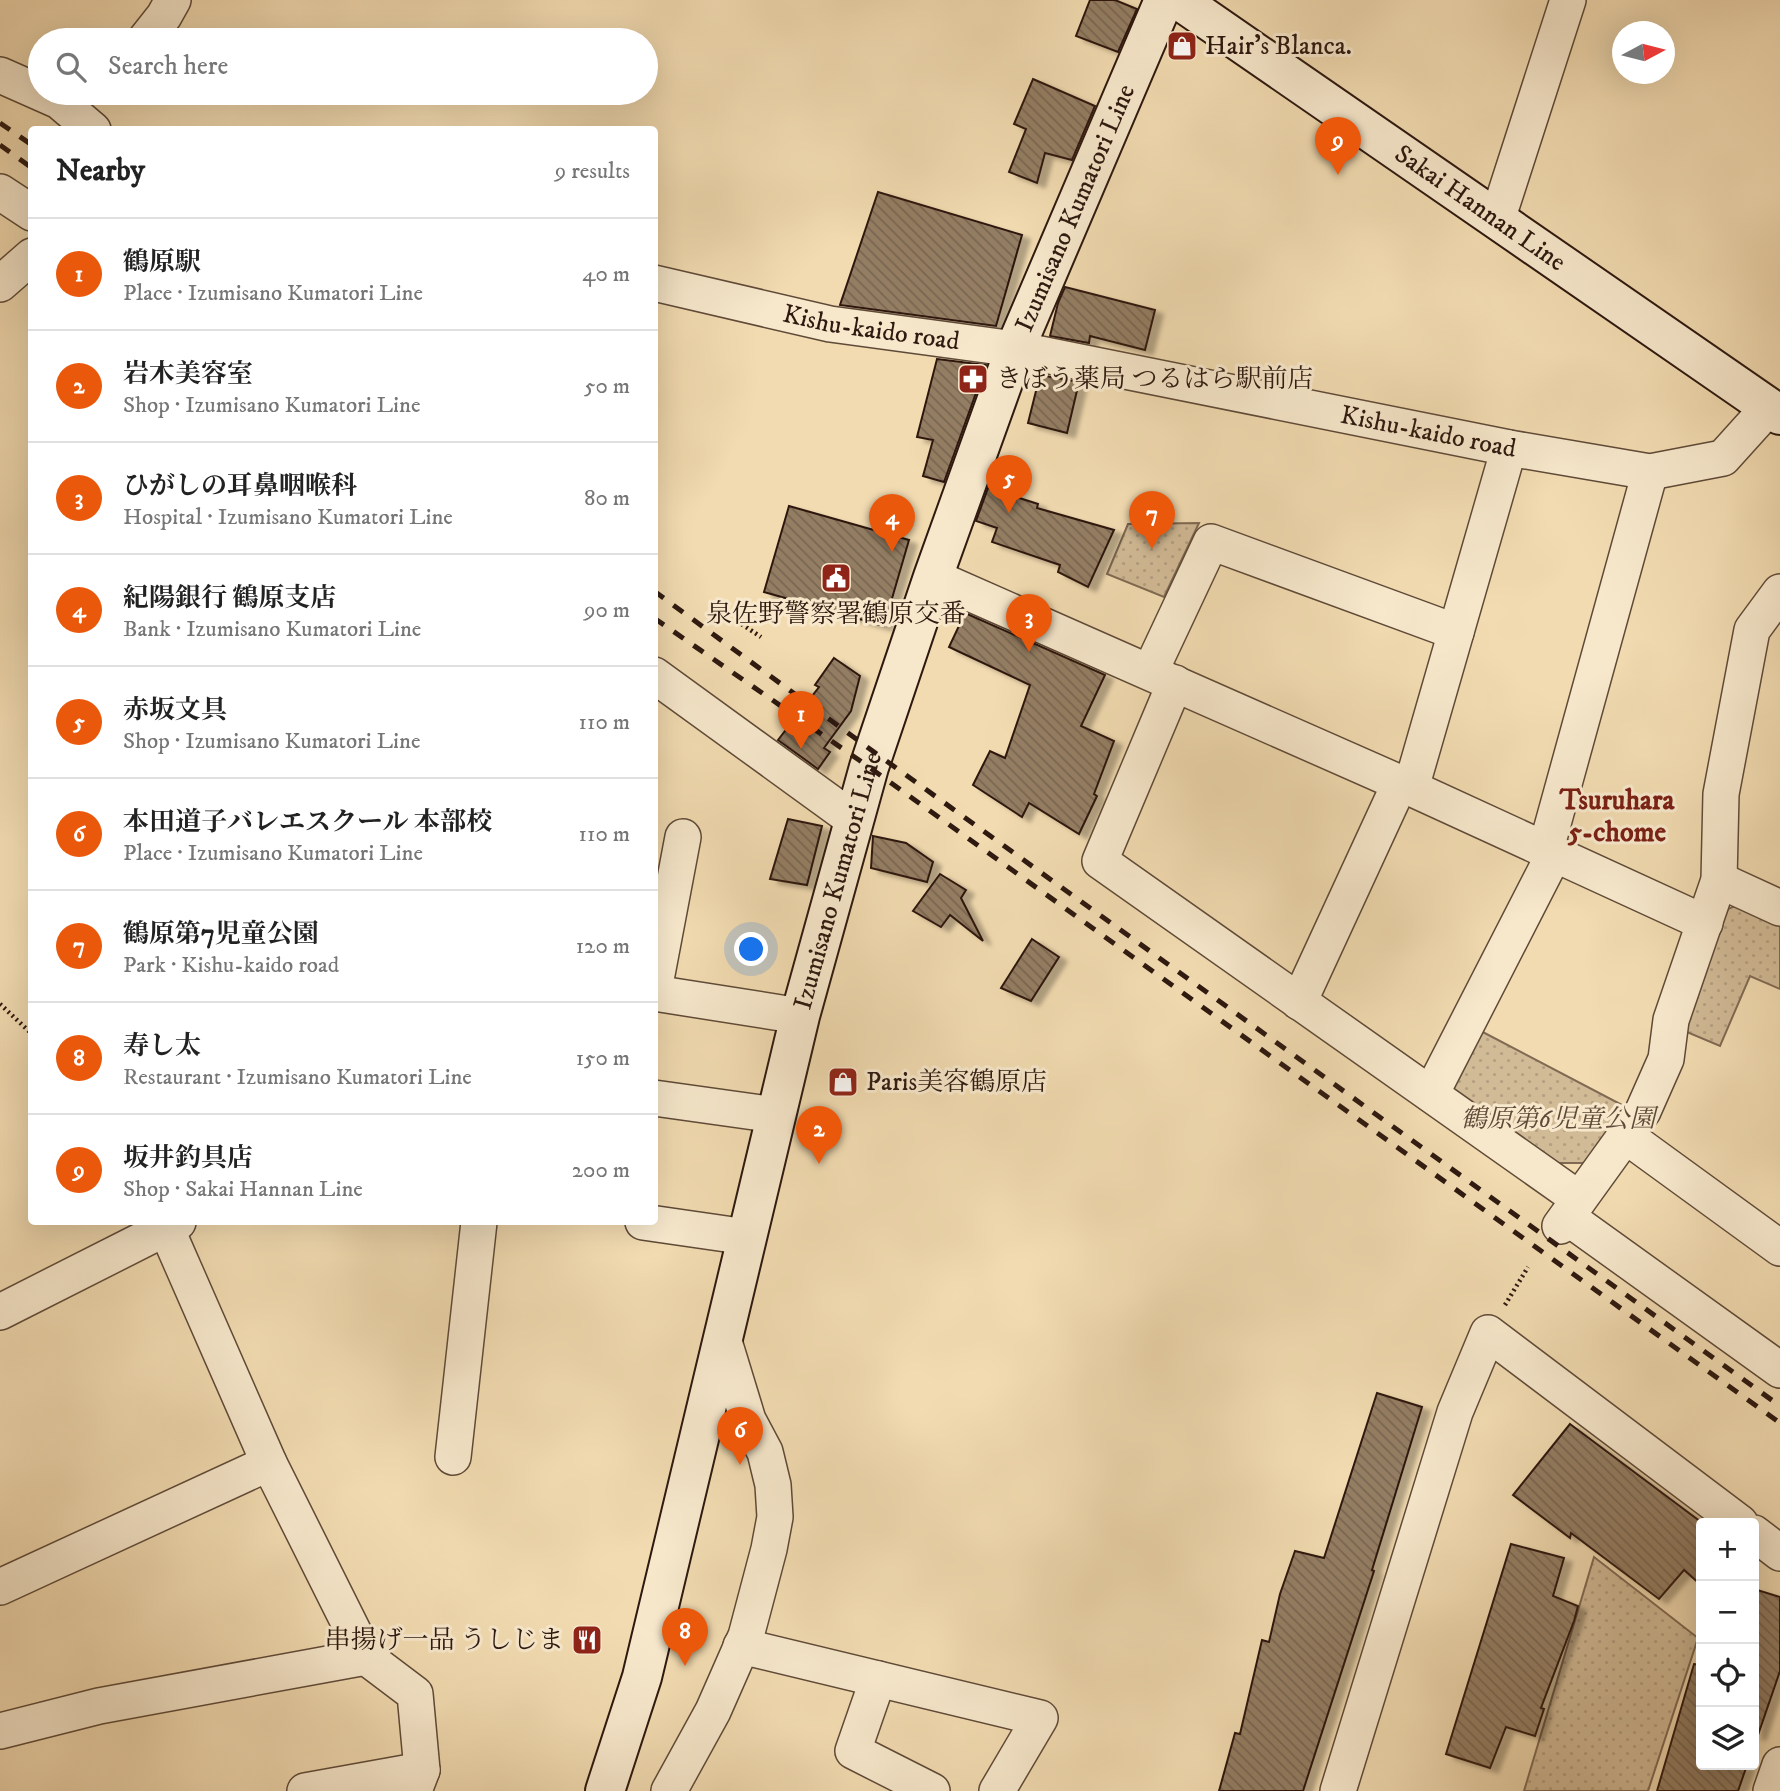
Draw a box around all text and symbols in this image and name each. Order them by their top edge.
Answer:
north arrow [1612,21,1675,84]
search box [28,28,658,105]
shop icon: Hair's Blanca. [1165,29,1199,63]
place label: Hair's Blanca. [1205,30,1352,63]
icon: search [52,48,90,86]
text: Search here [108,50,228,83]
street label: Izumisano Kumatori Line [1008,79,1143,337]
pin: 9 [1315,117,1361,175]
street label: Sakai Hannan Line [1388,137,1572,279]
text: Nearby [56,153,145,190]
text: 9 results [555,157,630,186]
text: 鶴原駅 [123,246,201,279]
text: 1 [75,260,83,289]
text: 40 m [582,260,630,289]
text: Place · Izumisano Kumatori Line [123,279,423,308]
street label: Kishu-kaido road [780,297,962,358]
text: 岩木美容室 [123,358,253,391]
pharmacy icon: きぼう薬局 つるはら駅前店 [956,362,990,396]
place label: きぼう薬局 つるはら駅前店 [996,363,1314,396]
text: 2 [73,372,85,401]
text: 50 m [584,372,630,401]
text: Shop · Izumisano Kumatori Line [123,391,420,420]
street label: Kishu-kaido road [1338,398,1519,465]
pin: 5 [986,455,1032,513]
text: ひがしの耳鼻咽喉科 [123,470,357,503]
text: 3 [75,484,83,513]
text: 80 m [584,484,630,513]
pin: 7 [1129,491,1175,549]
pin: 4 [869,494,915,552]
text: Hospital · Izumisano Kumatori Line [123,503,453,532]
public building icon: 泉佐野警察署鶴原交番 [819,561,853,595]
text: 紀陽銀行 鶴原支店 [123,582,337,615]
pin: 3 [1006,594,1052,652]
text: 4 [72,596,86,625]
text: 90 m [584,596,630,625]
place label: 泉佐野警察署鶴原交番 [706,598,966,631]
text: Bank · Izumisano Kumatori Line [123,615,421,644]
pin: 1 [778,691,824,749]
text: 赤坂文具 [123,694,227,727]
text: 5 [73,708,85,737]
text: 110 m [579,708,630,737]
text: Shop · Izumisano Kumatori Line [123,727,420,756]
street label: Izumisano Kumatori Line [786,747,889,1013]
district label: Tsuruhara 5-chome [1559,783,1675,850]
text: 本田道子バレエスクール 本部校 [123,806,492,839]
text: 6 [73,820,85,849]
text: 110 m [579,820,630,849]
text: Place · Izumisano Kumatori Line [123,839,423,868]
text: 鶴原第7児童公園 [123,918,319,951]
text: 7 [73,932,85,961]
text: 120 m [576,932,630,961]
your location [734,932,768,966]
text: Park · Kishu-kaido road [123,951,339,980]
text: 寿し太 [123,1030,201,1063]
text: 8 [73,1044,85,1073]
text: 150 m [576,1044,630,1073]
text: Restaurant · Izumisano Kumatori Line [123,1063,472,1092]
shop icon: Paris美容鶴原店 [826,1065,860,1099]
place label: Paris美容鶴原店 [866,1066,1047,1099]
park label: 鶴原第6児童公園 [1461,1103,1659,1136]
pin: 2 [796,1106,842,1164]
text: 坂井釣具店 [123,1142,253,1175]
text: 9 [73,1156,85,1185]
text: 200 m [572,1156,630,1185]
text: Shop · Sakai Hannan Line [123,1175,363,1204]
pin: 6 [717,1407,763,1465]
map controls [1696,1518,1759,1770]
button: + [1696,1518,1759,1581]
button: − [1696,1581,1759,1644]
pin: 8 [662,1608,708,1666]
restaurant icon: 串揚げ一品 うしじま [570,1623,604,1657]
place label: 串揚げ一品 うしじま [324,1624,564,1657]
button: locate [1696,1644,1759,1707]
button: layers [1696,1707,1759,1770]

